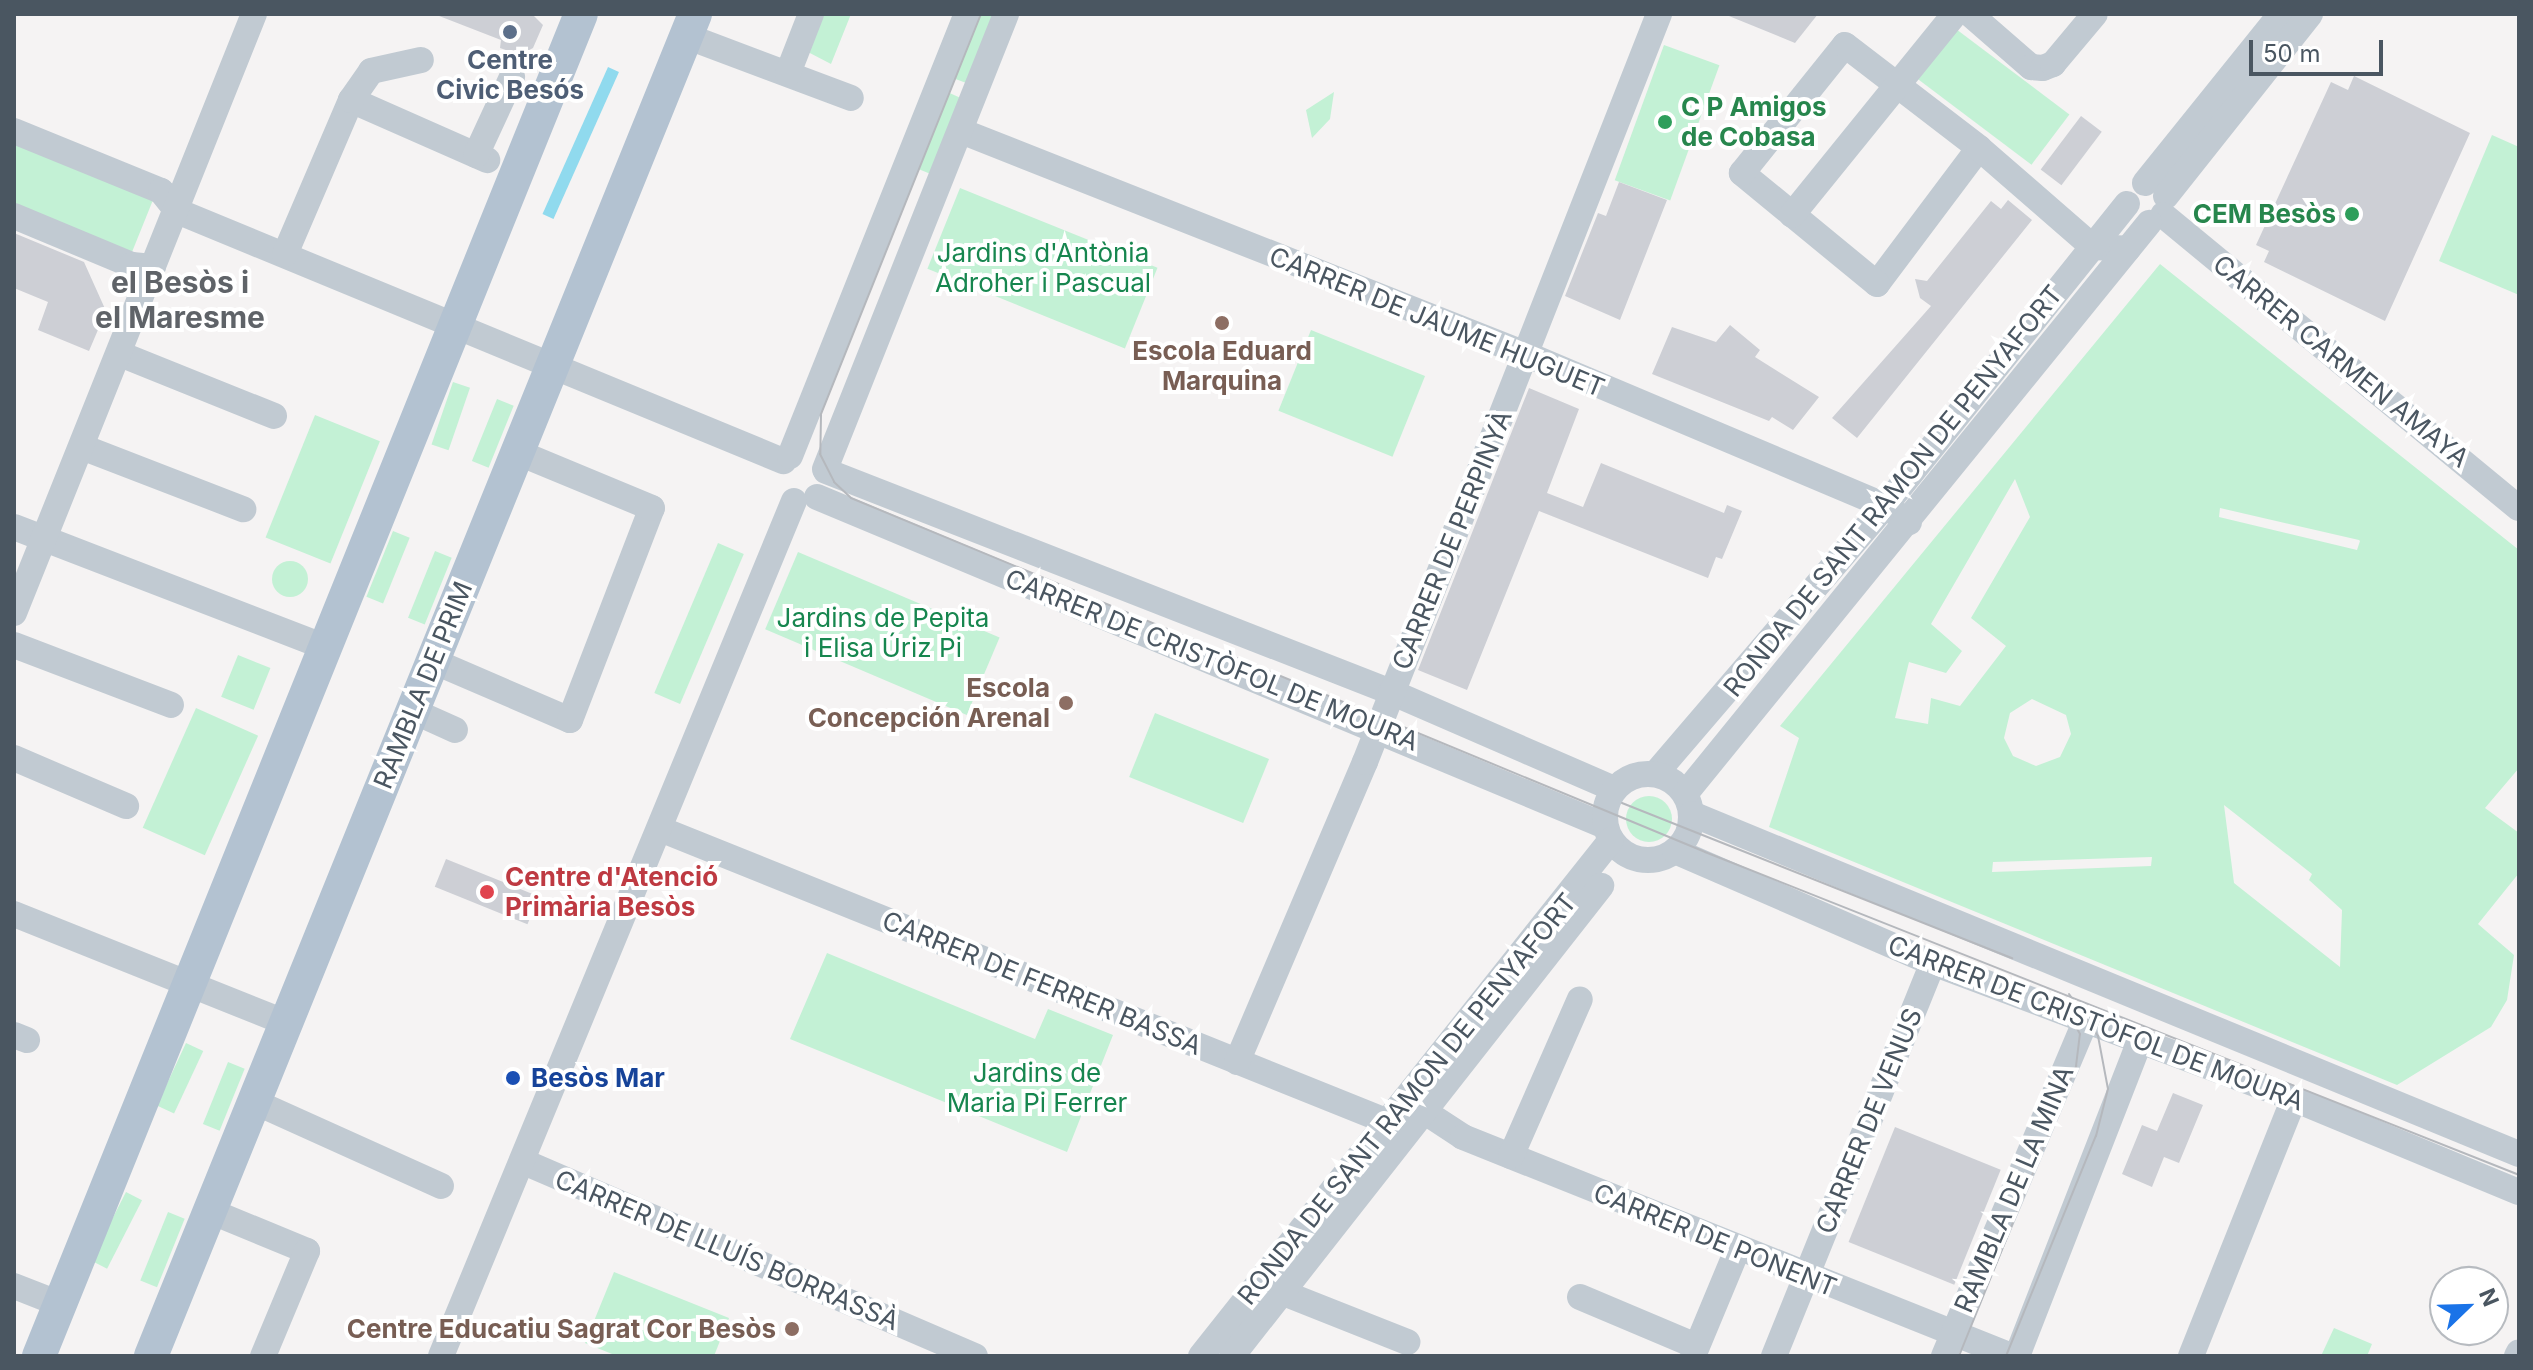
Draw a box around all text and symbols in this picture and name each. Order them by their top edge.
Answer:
marker: Centre Civic Besós [501,23,519,41]
scale bar [2253,24,2387,74]
text: 50 m [2263,39,2321,68]
place label: Centre Civic Besós [436,44,584,106]
place label: C P Amigos de Cobasa [1681,91,1827,152]
marker: C P Amigos de Cobasa [1656,113,1674,131]
place label: CEM Besòs [2193,198,2336,230]
marker: CEM Besòs [2343,205,2361,223]
park label: Jardins d'Antònia Adroher i Pascual [935,237,1151,298]
street label: CARRER DE JAUME HUGUET [1265,240,1609,404]
street label: CARRER CARMEN AMAYA [2207,248,2475,474]
district label: el Besòs i el Maresme [95,264,265,334]
street label: RONDA DE SANT RAMON DE PENYAFORT [1717,279,2069,703]
marker: Escola Eduard Marquina [1213,314,1231,332]
place label: Escola Eduard Marquina [1132,335,1312,396]
street label: CARRER DE PERPINYÀ [1386,406,1518,674]
street label: CARRER DE CRISTÒFOL DE MOURA [1001,563,1423,757]
street label: RAMBLA DE PRIM [367,577,479,793]
park label: Jardins de Pepita i Elisa Úriz Pi [777,602,989,664]
place label: Escola Concepción Arenal [808,672,1050,734]
marker: Escola Concepción Arenal [1057,694,1075,712]
place label: Centre d'Atenció Primària Besòs [505,861,718,922]
marker: Centre d'Atenció Primària Besòs [476,881,498,903]
street label: RONDA DE SANT RAMON DE PENYAFORT [1231,887,1583,1311]
street label: CARRER DE FERRER BASSA [878,905,1206,1061]
street label: CARRER DE CRISTÒFOL DE MOURA [1884,929,2308,1117]
street label: CARRER DE VENUS [1809,1004,1929,1238]
park label: Jardins de Maria Pi Ferrer [947,1057,1127,1118]
street label: RAMBLA DE LA MINA [1948,1061,2080,1317]
place label: Besòs Mar [531,1062,665,1094]
marker: Besòs Mar [502,1067,524,1089]
street label: CARRER DE LLUÍS BORRASSÀ [550,1163,904,1337]
street label: CARRER DE PONENT [1589,1177,1841,1303]
north arrow [2429,1266,2509,1346]
text: N [2474,1285,2504,1310]
place label: Centre Educatiu Sagrat Cor Besòs [347,1313,776,1345]
marker: Centre Educatiu Sagrat Cor Besòs [783,1320,801,1338]

